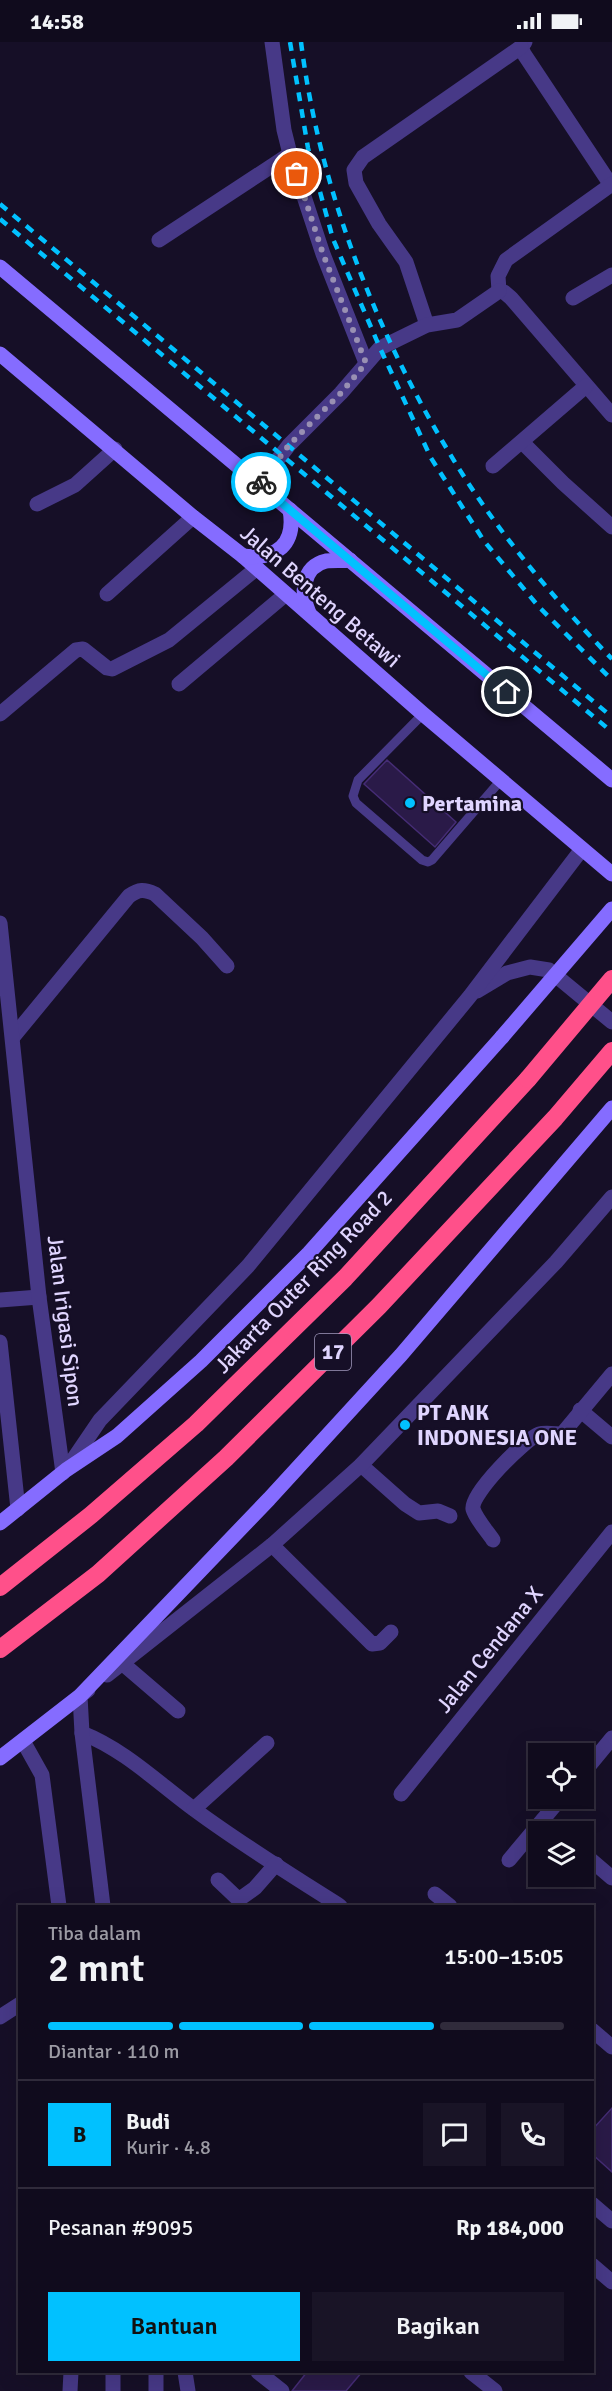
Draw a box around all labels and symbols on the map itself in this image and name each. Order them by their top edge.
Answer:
pin [271,148,322,199]
courier [231,452,291,512]
street label: Jalan Benteng Betawi [235,520,406,673]
pin [481,666,532,717]
place label: Pertamina [422,790,522,817]
marker: Pertamina [403,796,417,810]
street label: Jakarta Outer Ring Road 2 [209,1184,398,1379]
street label: Jalan Irigasi Sipon [42,1234,89,1408]
road number: 17 [315,1334,351,1370]
place label: PT ANK INDONESIA ONE [417,1399,577,1451]
marker: PT ANK INDONESIA ONE [398,1418,412,1432]
street label: Jalan Cendana X [430,1581,549,1718]

